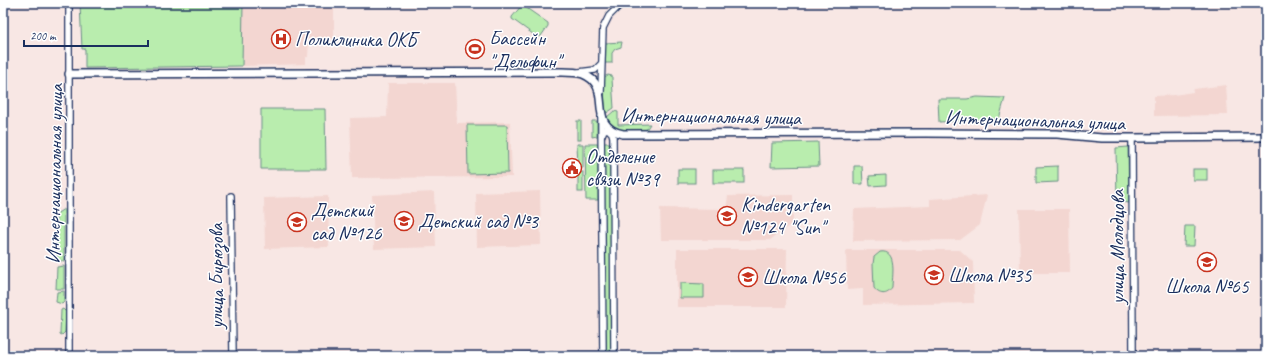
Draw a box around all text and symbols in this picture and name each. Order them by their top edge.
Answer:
scale bar [24,22,148,48]
place label: Бассейн "Дельфин" [489,26,565,74]
place label: Поликлиника ОКБ [295,27,420,52]
text: 200 m [30,28,57,44]
hospital icon: Поликлиника ОКБ [270,28,292,50]
sports icon: Бассейн "Дельфин" [464,38,486,60]
street label: Интернациональная улица [40,83,69,264]
street label: Интернациональная улица [621,102,802,131]
street label: Интернациональная улица [945,105,1127,136]
place label: Отделение связи №39 [586,144,661,192]
public building icon: Отделение связи №39 [561,157,583,179]
street label: улица Молодцова [1105,189,1130,305]
place label: Kindergarten №124 "Sun" [741,192,831,240]
place label: Детский сад №126 [311,198,383,246]
school or university icon: Kindergarten №124 "Sun" [716,205,738,227]
place label: Детский сад №3 [418,209,540,234]
school or university icon: Детский сад №3 [393,210,415,232]
school or university icon: Детский сад №126 [286,211,308,233]
street label: улица Бирюзова [204,222,230,330]
school or university icon: Школа №65 [1196,251,1218,273]
place label: Школа №35 [948,263,1032,288]
school or university icon: Школа №35 [923,264,945,286]
place label: Школа №56 [762,265,846,290]
school or university icon: Школа №56 [737,266,759,288]
place label: Школа №65 [1165,274,1250,299]

